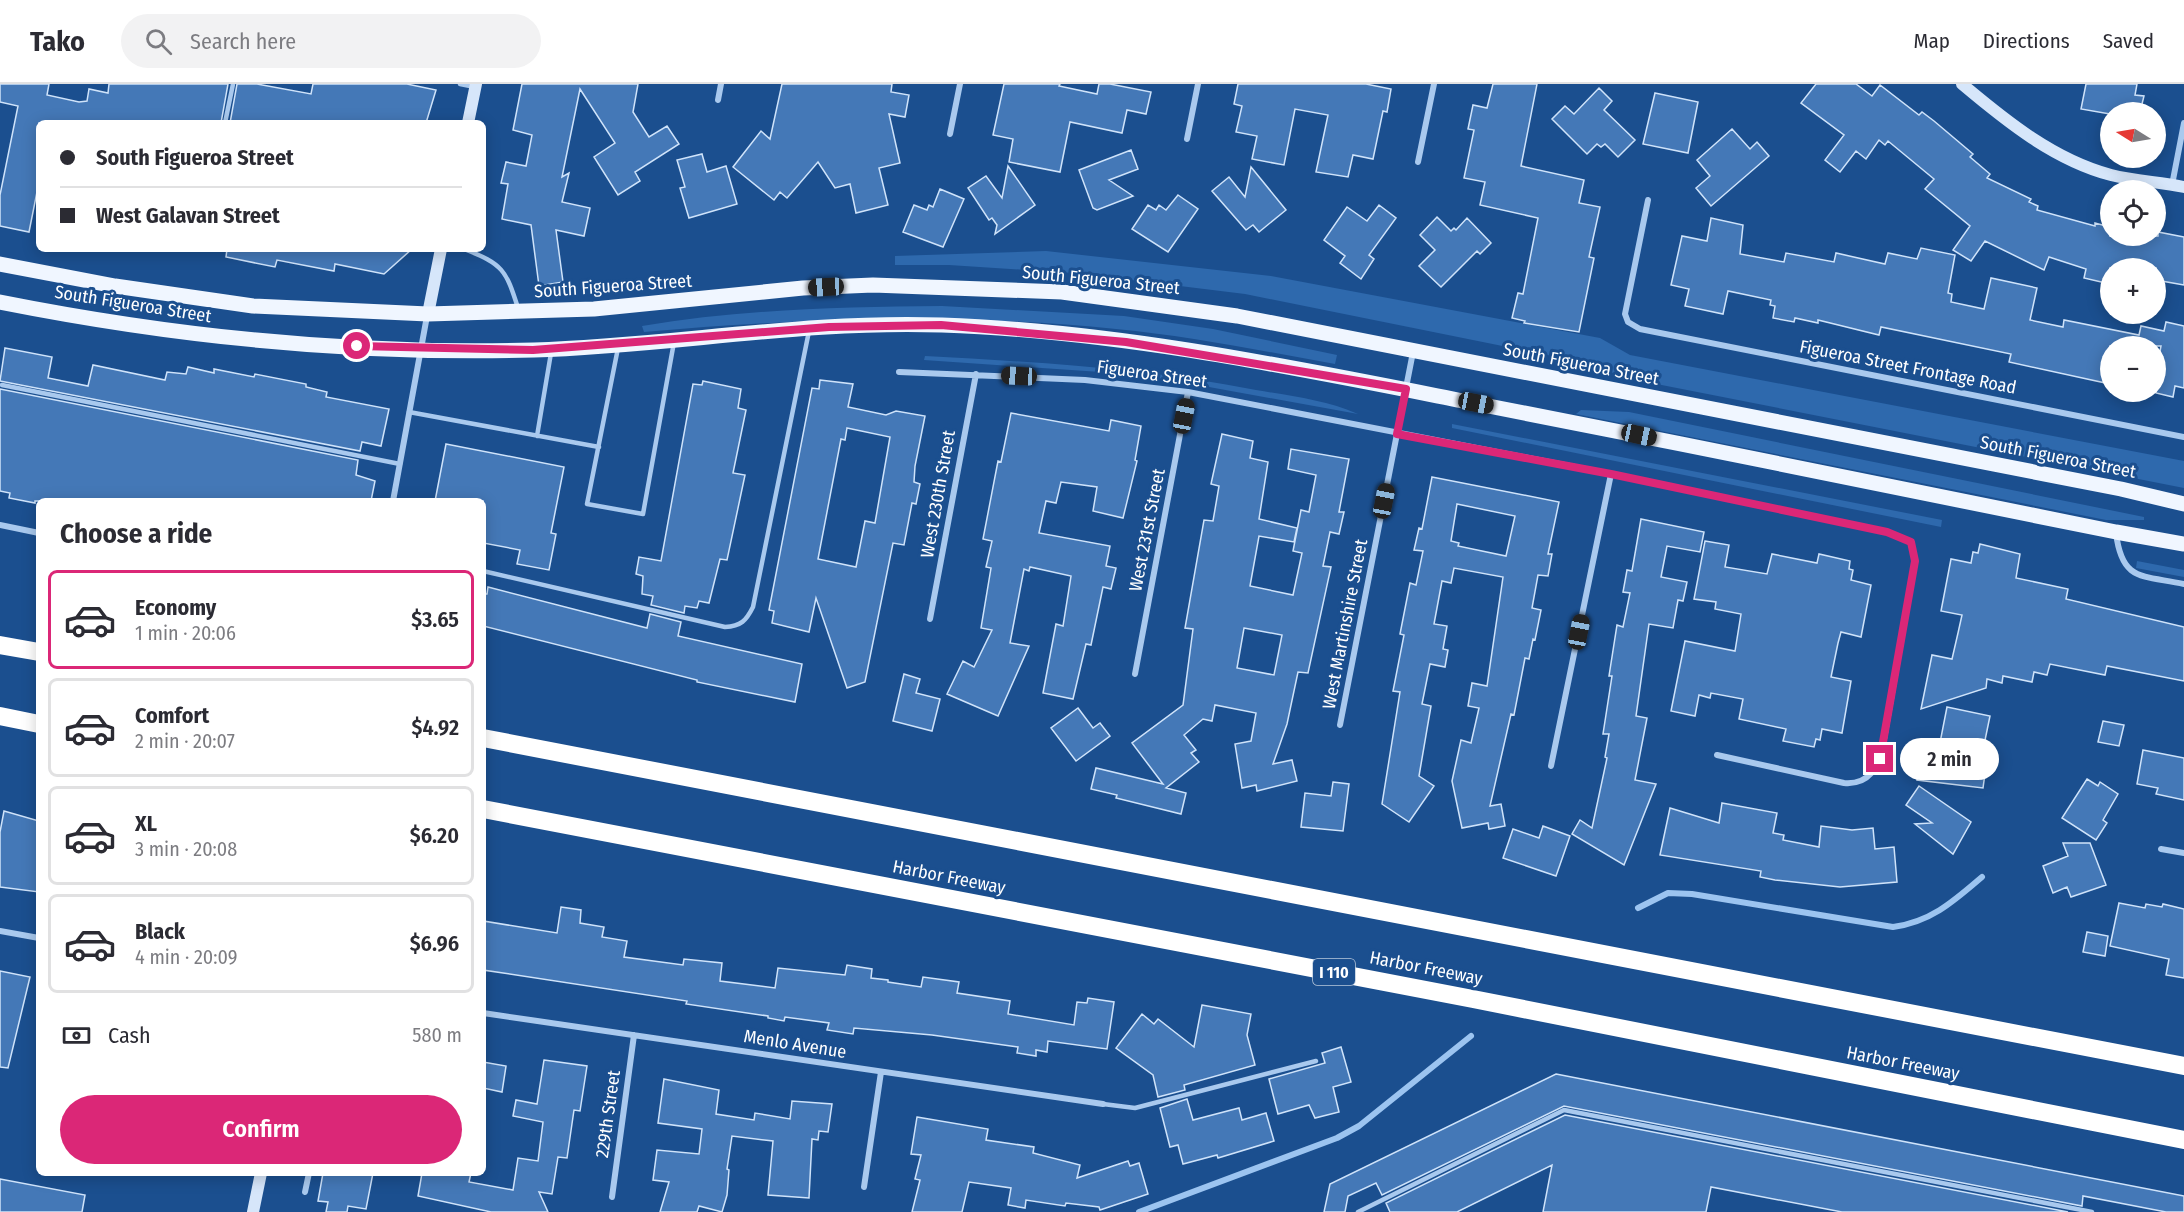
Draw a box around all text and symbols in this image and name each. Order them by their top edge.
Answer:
search box [121,14,541,68]
text: Tako [30,25,85,58]
icon: search [142,25,175,58]
text: Search here [190,28,296,55]
text: Map [1913,28,1950,54]
text: Directions [1983,28,2070,54]
text: Saved [2103,28,2154,54]
north arrow [2100,102,2166,168]
map controls [2100,102,2166,402]
text: South Figueroa Street [96,144,294,171]
button: locate [2100,180,2166,246]
text: West Galavan Street [96,202,280,229]
button: + [2100,258,2166,324]
street label: South Figueroa Street [1021,261,1181,299]
street label: South Figueroa Street [533,270,693,302]
car [808,277,844,297]
street label: South Figueroa Street [53,281,213,327]
route start [343,332,370,359]
street label: Figueroa Street Frontage Road [1798,335,2018,399]
button: − [2100,336,2166,402]
street label: South Figueroa Street [1501,338,1661,390]
street label: Figueroa Street [1096,355,1209,393]
car [1001,366,1037,386]
car [1457,391,1495,415]
car [1172,397,1196,435]
car [1620,422,1658,448]
street label: West 230th Street [916,428,960,560]
street label: South Figueroa Street [1978,431,2138,483]
street label: West 231st Street [1124,467,1170,593]
car [1372,482,1396,520]
text: Choose a ride [60,518,212,550]
street label: West Martinshire Street [1318,537,1372,711]
icon: car [63,593,117,647]
text: Economy [135,594,216,621]
text: $3.65 [411,606,459,633]
car [1567,613,1591,651]
text: 1 min · 20:06 [135,621,236,645]
icon: car [63,701,117,755]
text: Comfort [135,702,209,729]
text: $4.92 [412,714,459,741]
text: 2 min · 20:07 [135,729,235,753]
callout: 2 min [1901,738,2000,780]
route end [1866,745,1893,772]
text: 2 min [1927,747,1972,771]
icon: car [63,809,117,863]
text: XL [135,810,157,837]
text: $6.20 [410,822,459,849]
text: 3 min · 20:08 [135,837,237,861]
street label: Harbor Freeway [891,855,1007,899]
icon: car [63,917,117,971]
text: Black [135,918,185,945]
text: $6.96 [410,930,459,957]
text: 4 min · 20:09 [135,945,237,969]
street label: Harbor Freeway [1368,946,1484,990]
road number: I 110 [1313,959,1355,985]
icon: cash [60,1019,93,1052]
text: Cash [108,1022,151,1049]
text: 580 m [412,1023,462,1047]
street label: Menlo Avenue [742,1025,848,1063]
street label: Harbor Freeway [1845,1041,1961,1085]
street label: 229th Street [591,1069,625,1159]
button: Confirm [60,1095,462,1164]

